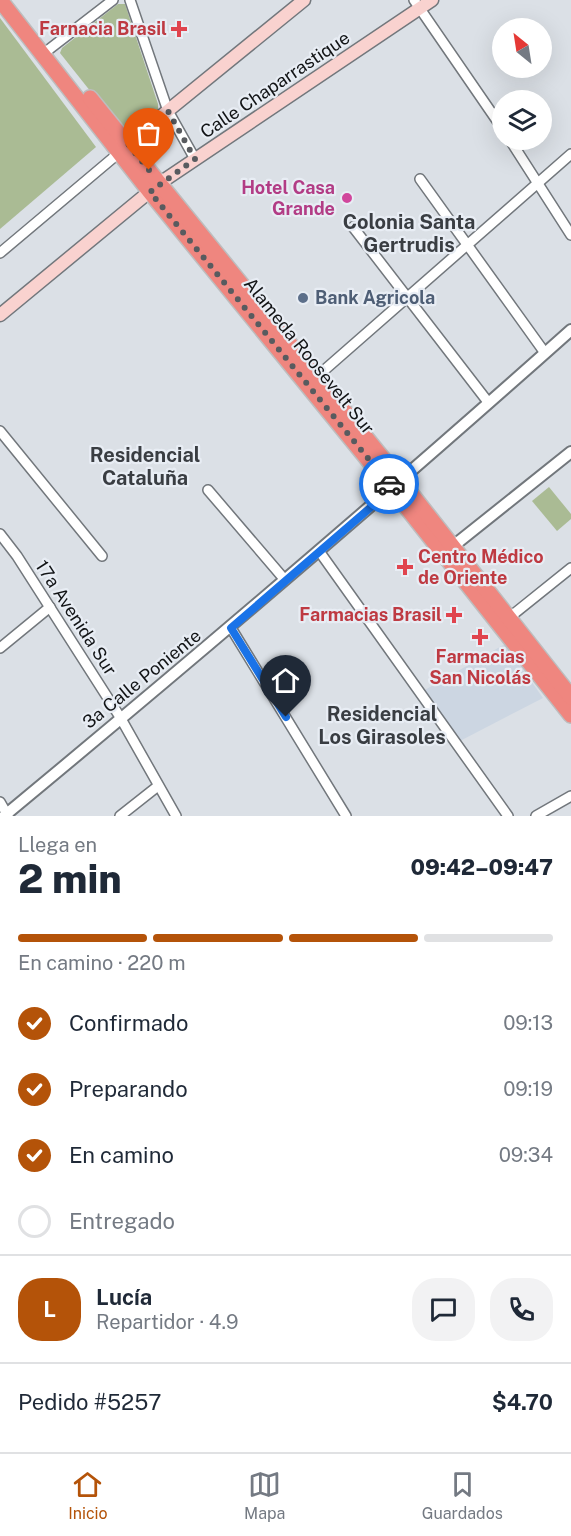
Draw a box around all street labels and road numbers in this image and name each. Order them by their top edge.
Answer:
street label: Calle Chaparrastique [196,27,353,142]
street label: Alameda Roosevelt Sur [240,273,379,438]
street label: 17a Avenida Sur [31,556,121,679]
street label: 3a Calle Poniente [78,625,205,733]

